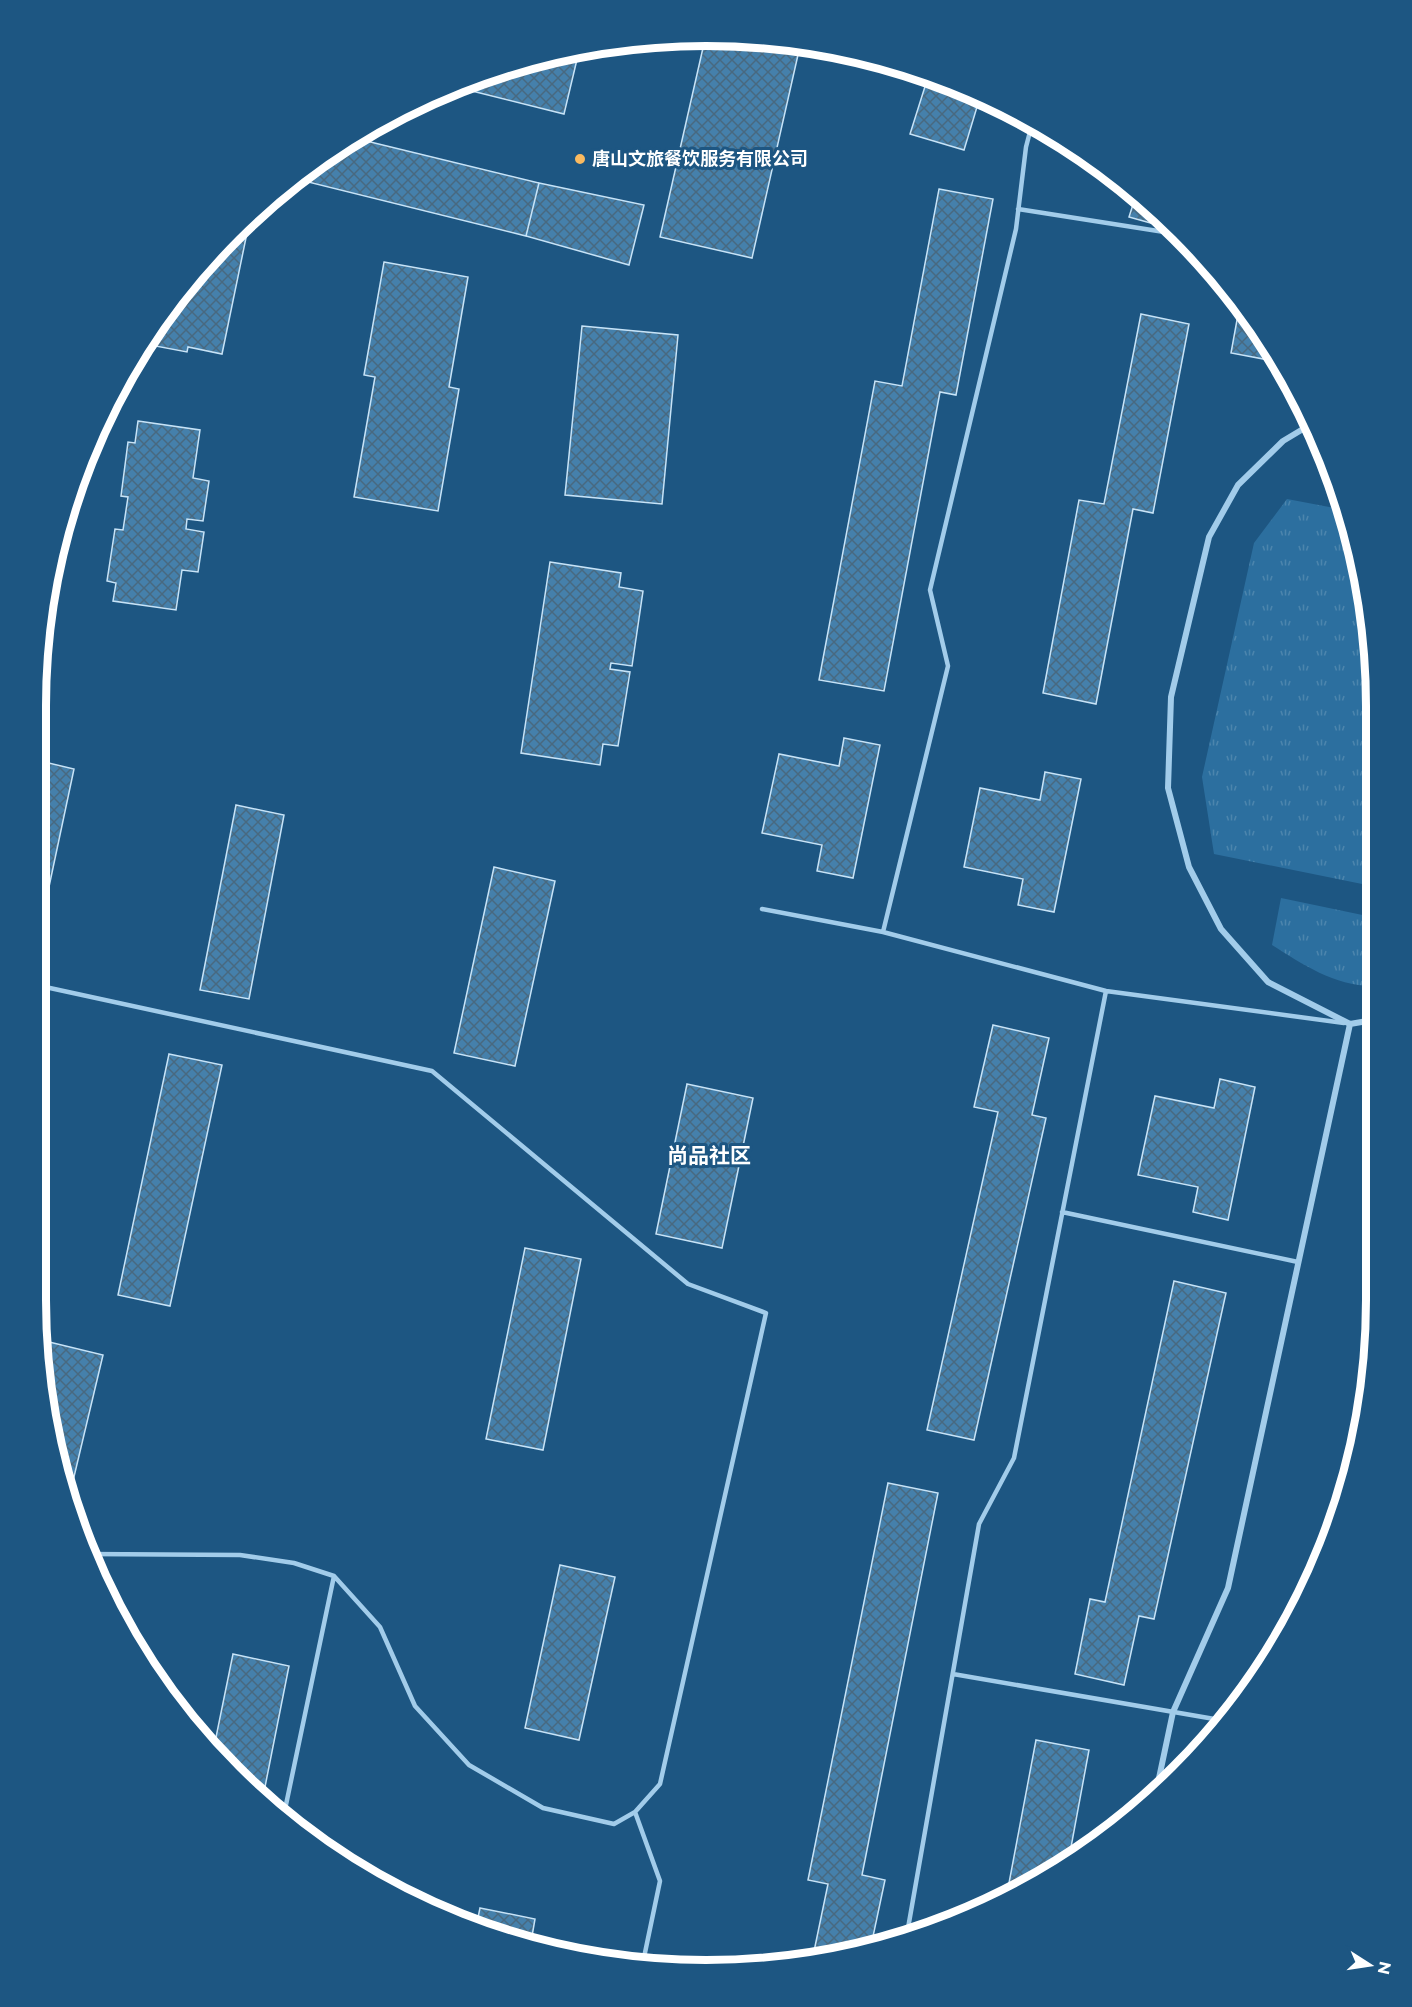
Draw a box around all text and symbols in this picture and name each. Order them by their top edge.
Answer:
place label: 唐山文旅餐饮服务有限公司 [592,148,808,170]
marker: 唐山文旅餐饮服务有限公司 [573,152,587,166]
district label: 尚品社区 [667,1143,751,1168]
north arrow [1340,1935,1400,1995]
text: N [1374,1960,1395,1976]

